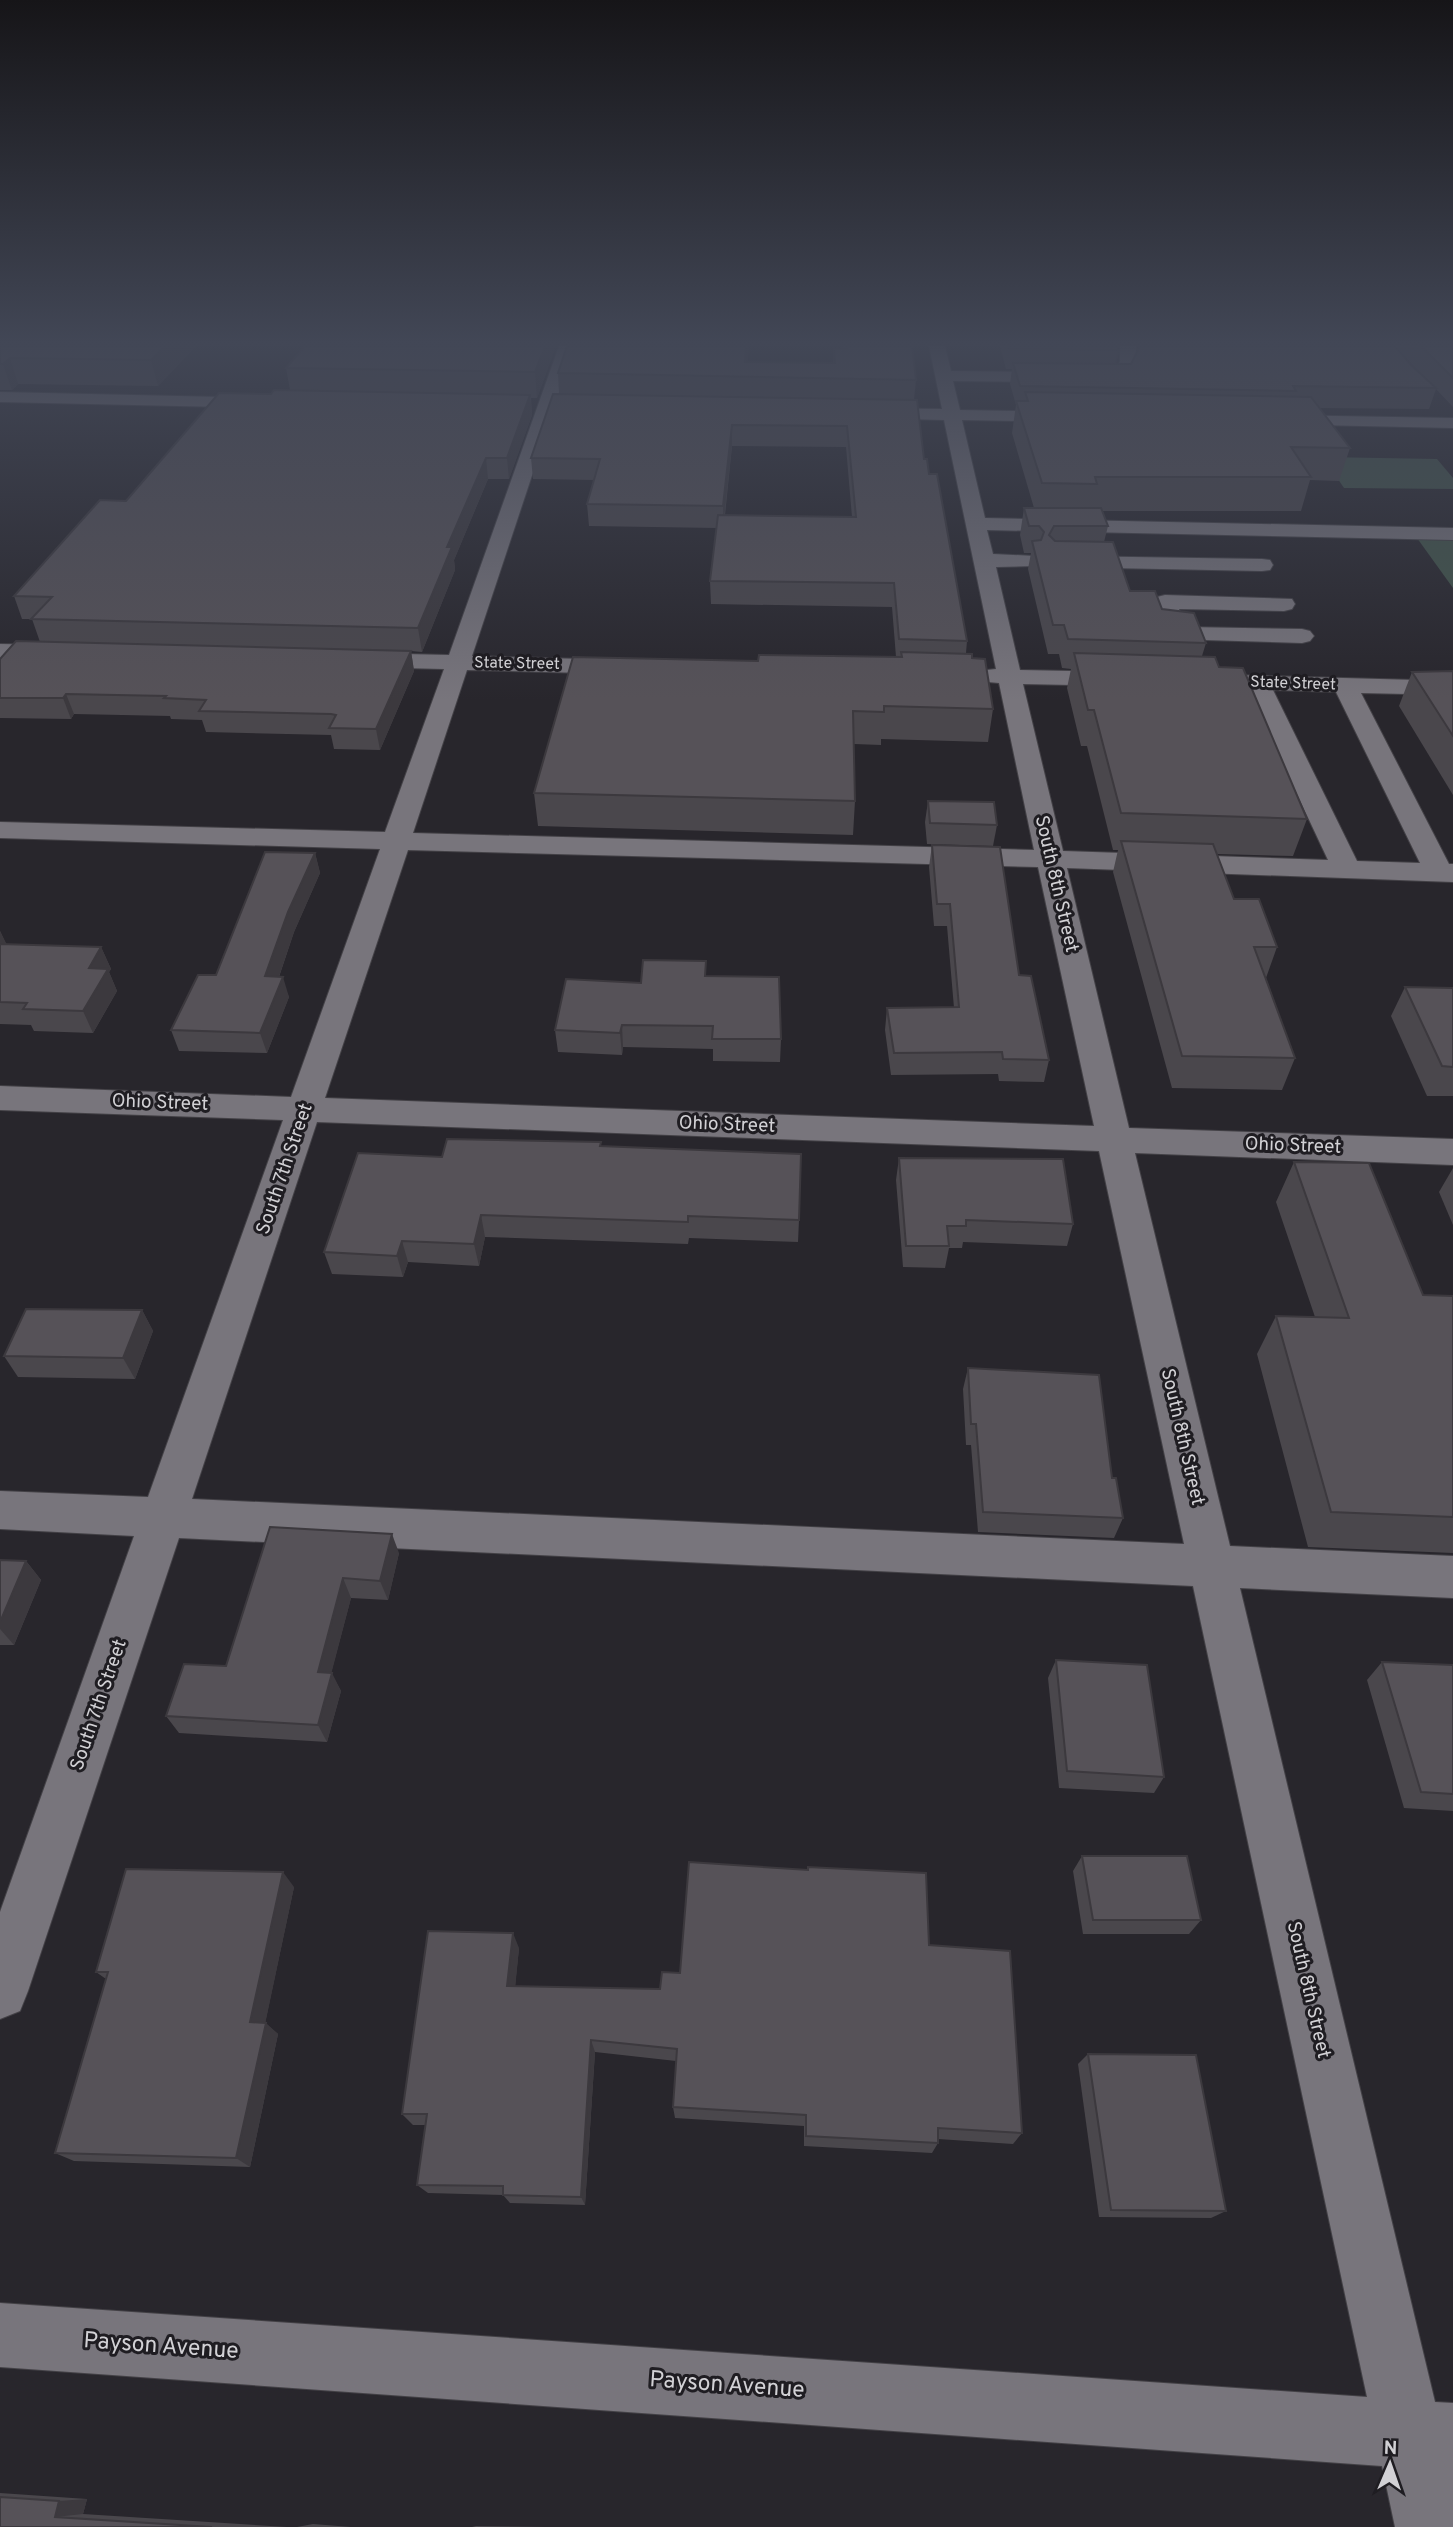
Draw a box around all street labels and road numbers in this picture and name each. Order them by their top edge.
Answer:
street label: State Street [474,653,560,675]
street label: State Street [1250,673,1336,695]
street label: South 8th Street [1029,813,1083,955]
street label: Ohio Street [111,1089,209,1117]
street label: South 7th Street [251,1100,319,1238]
street label: Ohio Street [678,1111,776,1139]
street label: Ohio Street [1244,1132,1342,1160]
street label: South 8th Street [1155,1366,1209,1508]
street label: South 7th Street [65,1636,133,1774]
street label: South 8th Street [1281,1919,1335,2061]
street label: Payson Avenue [82,2327,240,2367]
street label: Payson Avenue [648,2366,806,2406]

